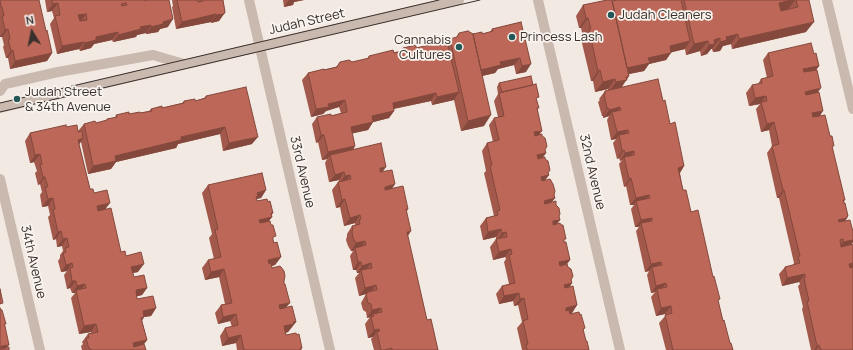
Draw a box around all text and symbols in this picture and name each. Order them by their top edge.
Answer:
street label: Judah Street [268,6,346,38]
place label: Judah Cleaners [619,7,712,23]
marker: Judah Cleaners [606,10,616,20]
north arrow [12,12,52,52]
text: N [25,12,35,28]
place label: Princess Lash [520,29,603,45]
place label: Cannabis Cultures [394,32,451,63]
marker: Princess Lash [507,32,517,42]
marker: Cannabis Cultures [454,42,464,52]
place label: Judah Street & 34th Avenue [25,84,111,115]
marker: Judah Street & 34th Avenue [12,94,22,104]
street label: 32nd Avenue [576,133,608,211]
street label: 33rd Avenue [286,134,318,210]
street label: 34th Avenue [17,224,49,300]

